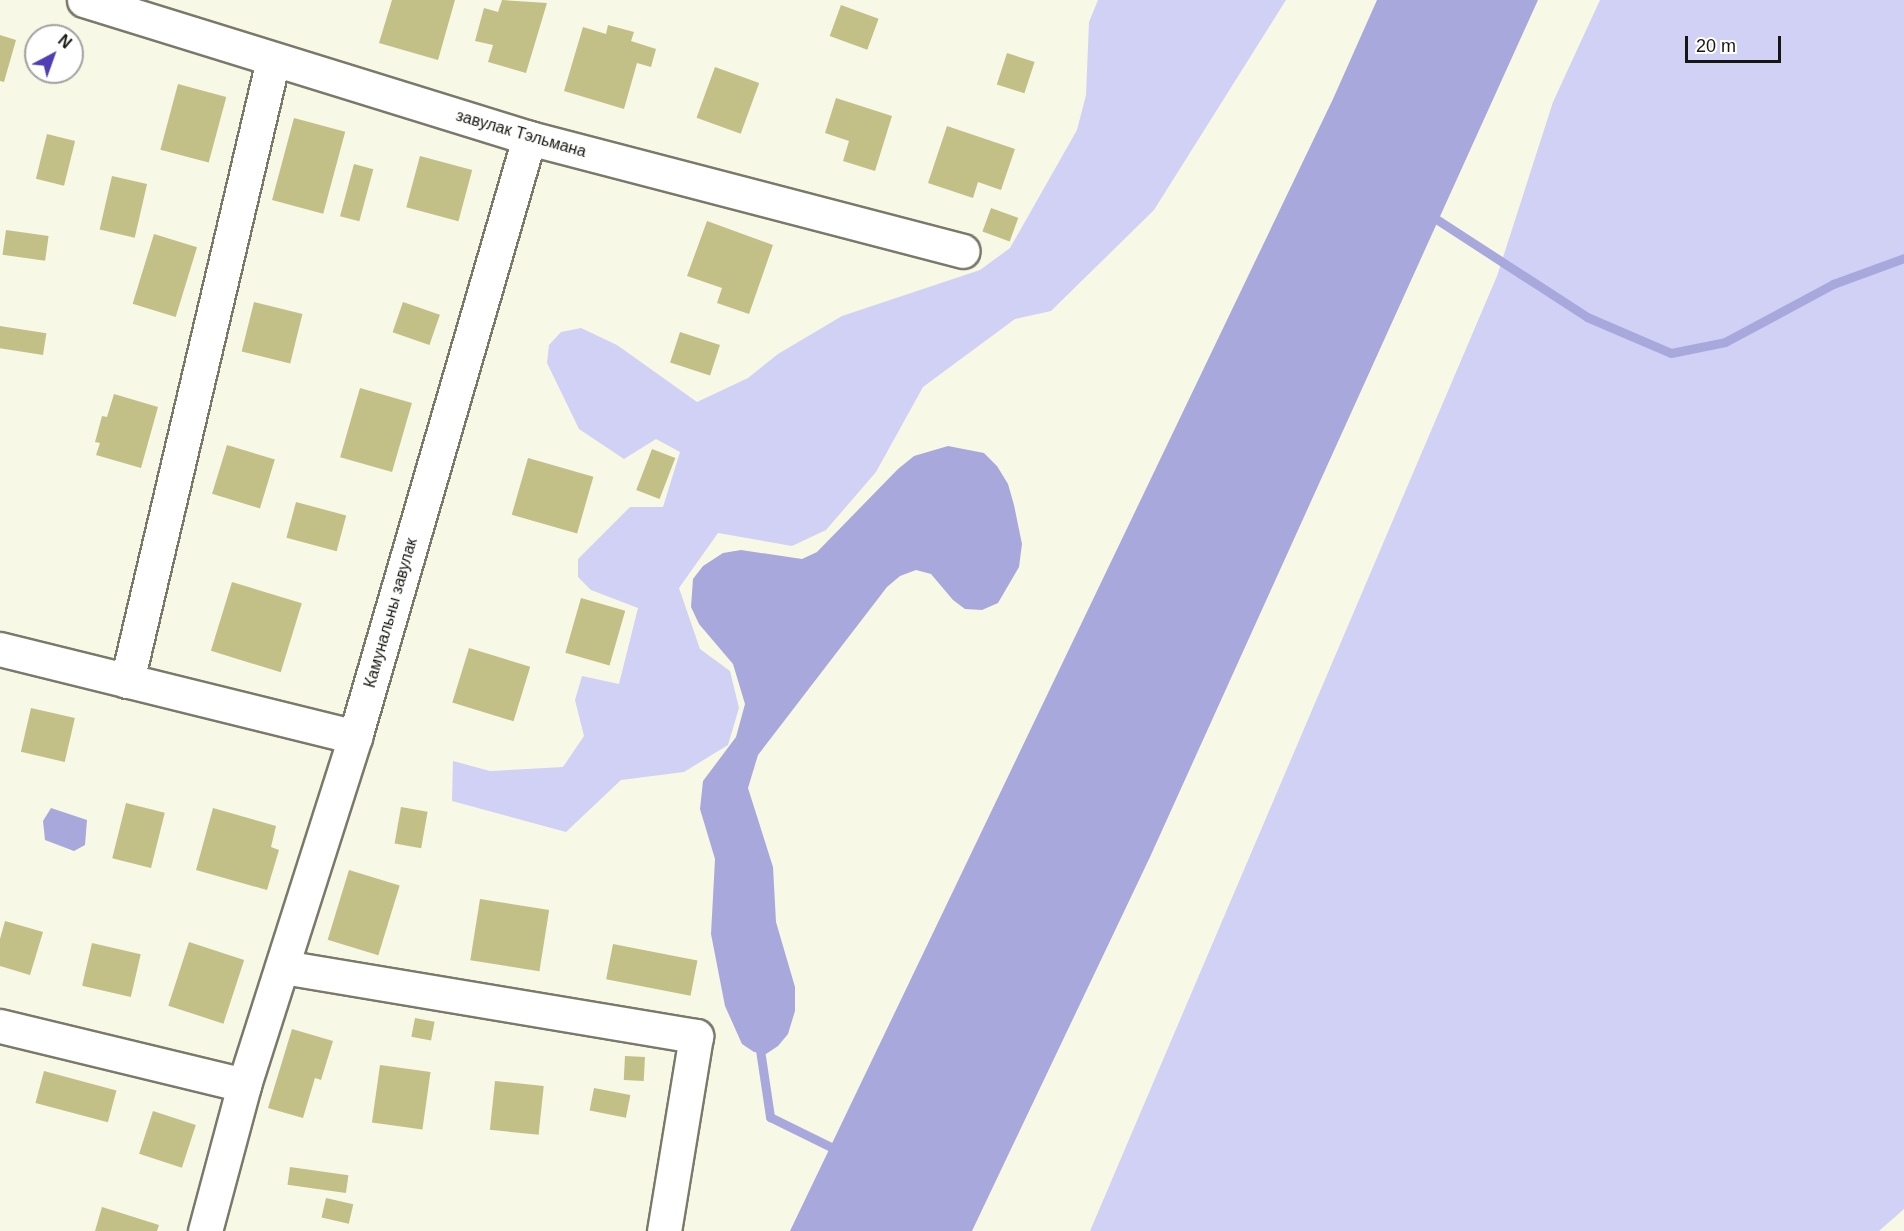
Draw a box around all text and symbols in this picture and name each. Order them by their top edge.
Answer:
north arrow [24,24,84,84]
scale bar [1688,24,1784,62]
text: N [55,31,75,52]
text: 20 m [1696,36,1736,56]
street label: завулак Тэльмана [454,106,588,162]
street label: Камунальны завулак [360,536,422,690]

